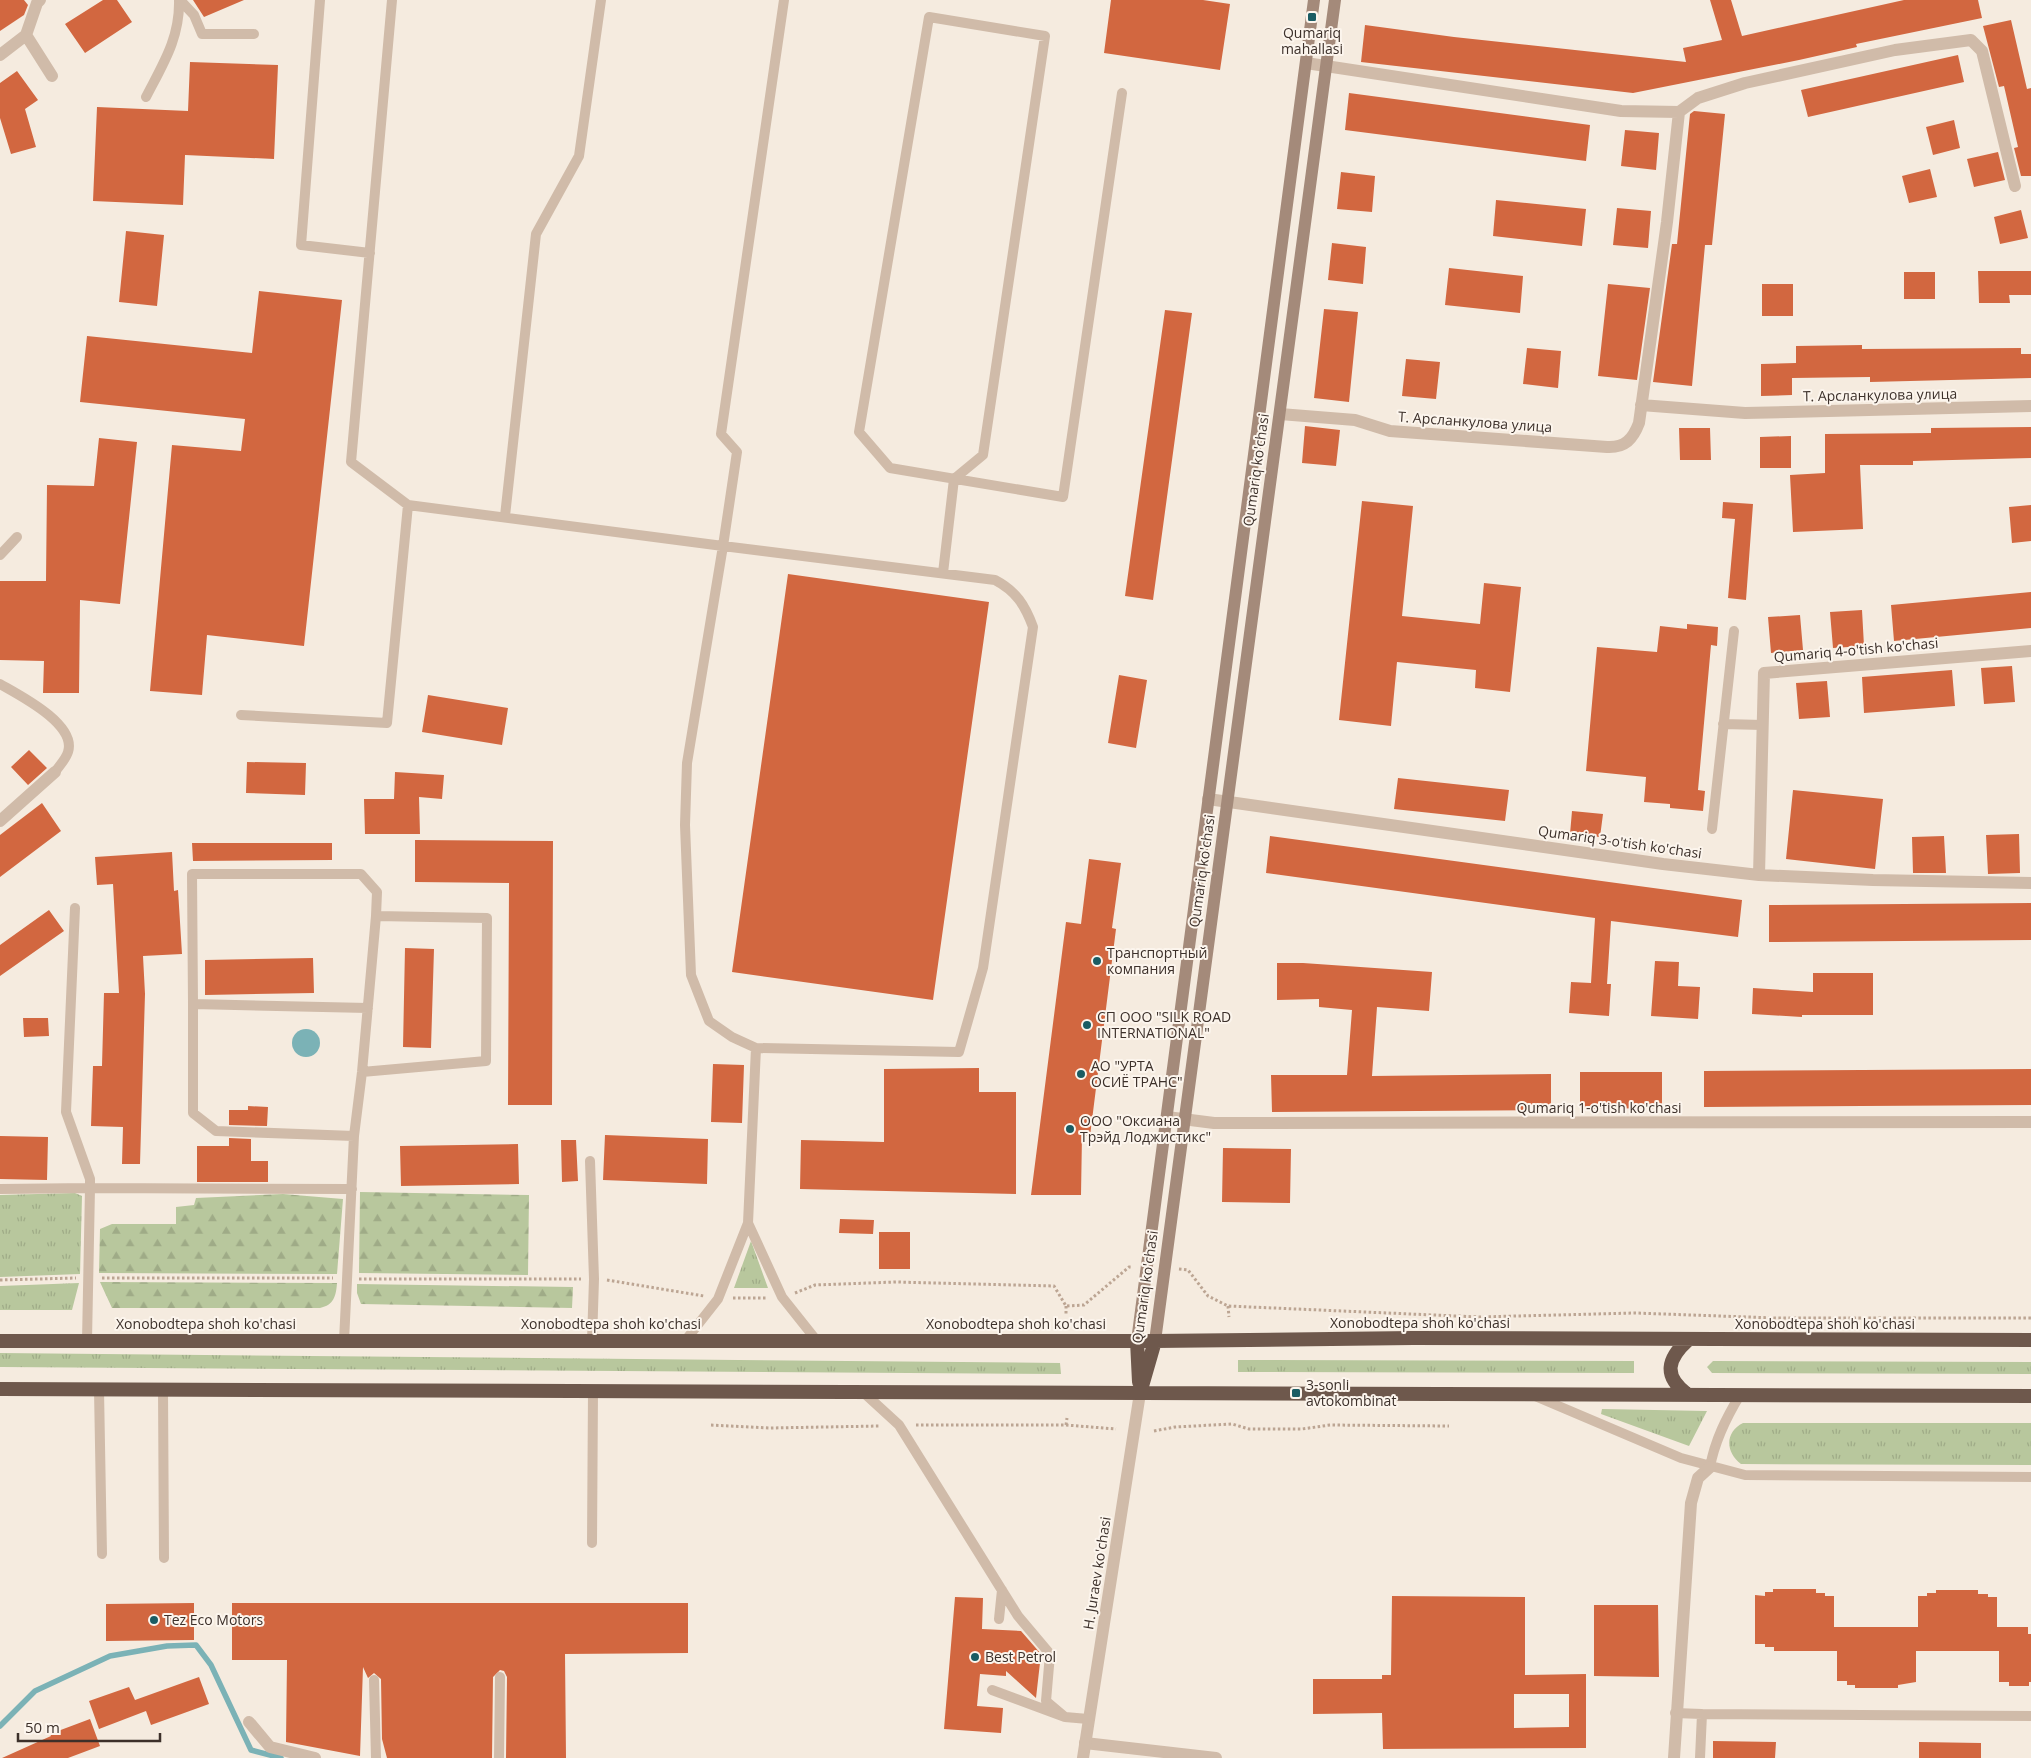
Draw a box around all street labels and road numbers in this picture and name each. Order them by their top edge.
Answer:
street label: Т. Арсланкулова улица [1803,384,1957,405]
street label: Т. Арсланкулова улица [1397,407,1553,436]
street label: Qumariq ko'chasi [1238,412,1273,528]
street label: Qumariq 4-o'tish ko'chasi [1773,633,1939,666]
street label: Qumariq ko'chasi [1184,813,1219,929]
street label: Qumariq 3-o'tish ko'chasi [1537,821,1703,862]
street label: Qumariq 1-o'tish ko'chasi [1516,1098,1682,1117]
street label: Qumariq ko'chasi [1127,1229,1162,1345]
street label: Xonobodtepa shoh ko'chasi [1330,1313,1510,1332]
street label: Xonobodtepa shoh ko'chasi [116,1314,296,1333]
street label: Xonobodtepa shoh ko'chasi [521,1314,701,1333]
street label: Xonobodtepa shoh ko'chasi [926,1314,1106,1333]
street label: Xonobodtepa shoh ko'chasi [1735,1314,1915,1333]
street label: H. Juraev ko'chasi [1078,1515,1115,1631]

